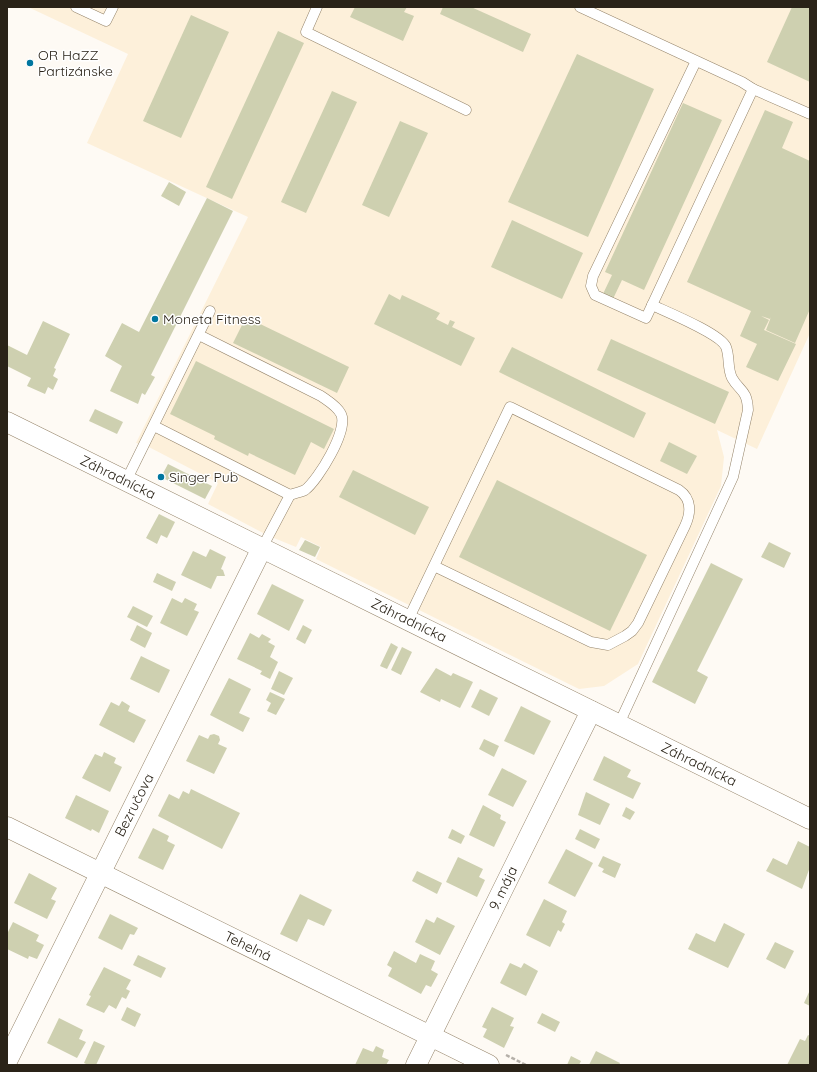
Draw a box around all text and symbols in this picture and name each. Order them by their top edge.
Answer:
place label: OR HaZZ Partizánske [38,46,113,80]
marker: OR HaZZ Partizánske [25,58,35,68]
place label: Moneta Fitness [163,310,261,328]
marker: Moneta Fitness [150,314,160,324]
street label: Záhradnícka [77,451,159,503]
place label: Singer Pub [169,468,238,486]
marker: Singer Pub [156,472,166,482]
street label: Záhradnícka [368,594,450,646]
street label: Záhradnícka [658,738,740,790]
street label: Bezručova [110,770,158,840]
street label: 9. mája [485,863,521,913]
street label: Tehelná [221,927,275,965]

